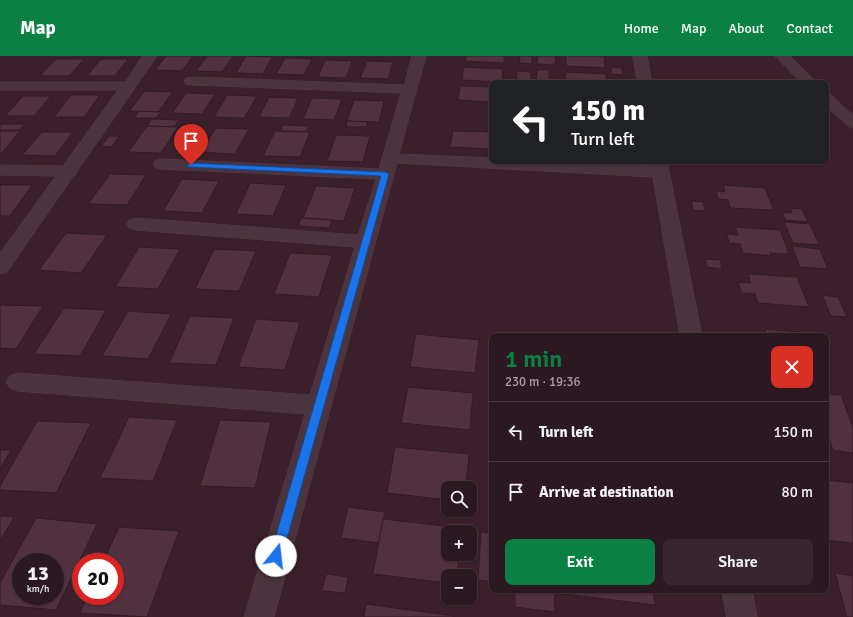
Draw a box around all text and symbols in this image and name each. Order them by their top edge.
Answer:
text: Map [20,16,56,40]
text: Home [624,20,659,37]
text: Map [681,20,706,37]
text: About [728,20,764,37]
text: Contact [786,20,833,37]
text: 150 m [571,94,645,128]
icon: left [505,96,557,148]
pin [174,124,208,165]
text: Turn left [571,128,634,150]
icon: arrive [180,130,202,152]
text: 1 min [505,344,562,374]
button: close [771,346,813,388]
text: 230 m · 19:36 [505,374,581,390]
icon: left [505,421,527,443]
text: Turn left [539,423,593,441]
text: 150 m [773,423,813,441]
map controls [441,481,477,605]
button: search [441,481,477,517]
icon: arrive [505,481,527,503]
text: Arrive at destination [539,483,674,501]
text: 80 m [782,483,813,501]
button: + [441,525,477,561]
position arrow [255,535,297,577]
button: Exit [505,539,655,585]
button: Share [663,539,813,585]
speed limit sign: 20 [72,553,124,605]
text: 13 [27,561,49,586]
button: − [441,569,477,605]
text: km/h [27,583,49,595]

